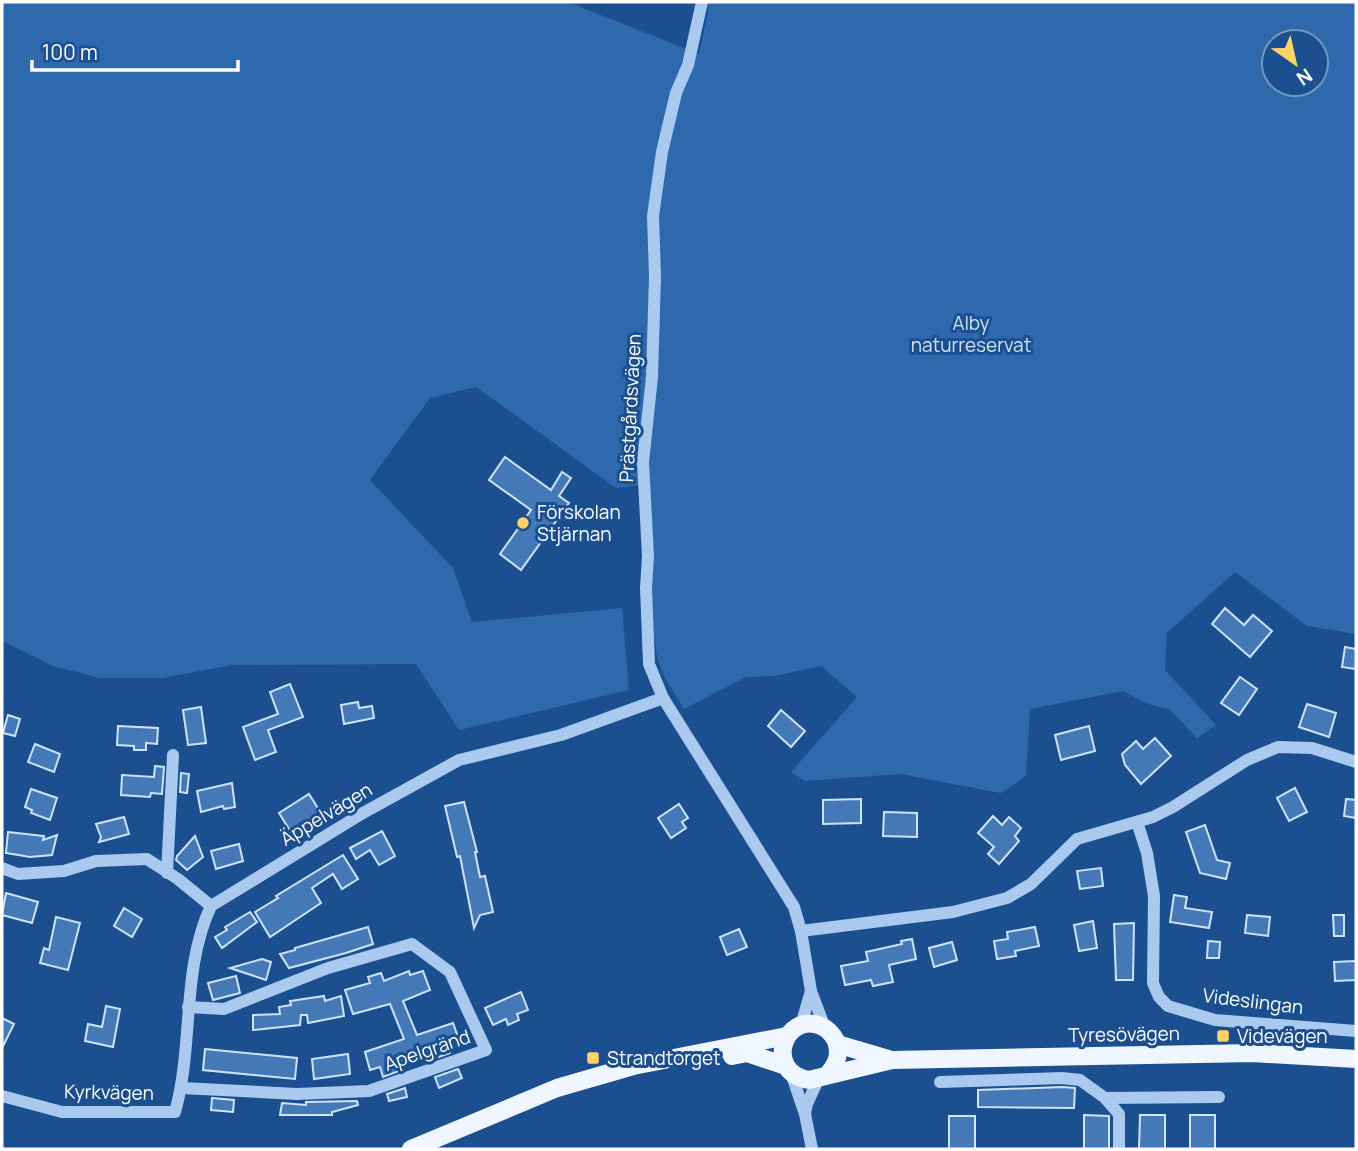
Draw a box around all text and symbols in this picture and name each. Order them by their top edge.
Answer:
scale bar [32,28,238,72]
north arrow [1260,28,1330,98]
text: 100 m [42,38,98,66]
text: N [1292,62,1317,92]
park label: Alby naturreservat [911,310,1031,358]
street label: Prästgårdsvägen [613,333,647,483]
place label: Förskolan Stjärnan [537,499,621,547]
marker: Förskolan Stjärnan [515,515,531,531]
street label: Äppelvägen [275,776,377,852]
street label: Videslingan [1201,982,1305,1020]
street label: Tyresövägen [1068,1020,1180,1048]
street label: Apelgränd [380,1023,474,1077]
place label: Videvägen [1237,1023,1328,1049]
marker: Videvägen [1215,1028,1231,1044]
place label: Strandtorget [607,1045,721,1071]
marker: Strandtorget [585,1050,601,1066]
street label: Kyrkvägen [64,1078,154,1106]

